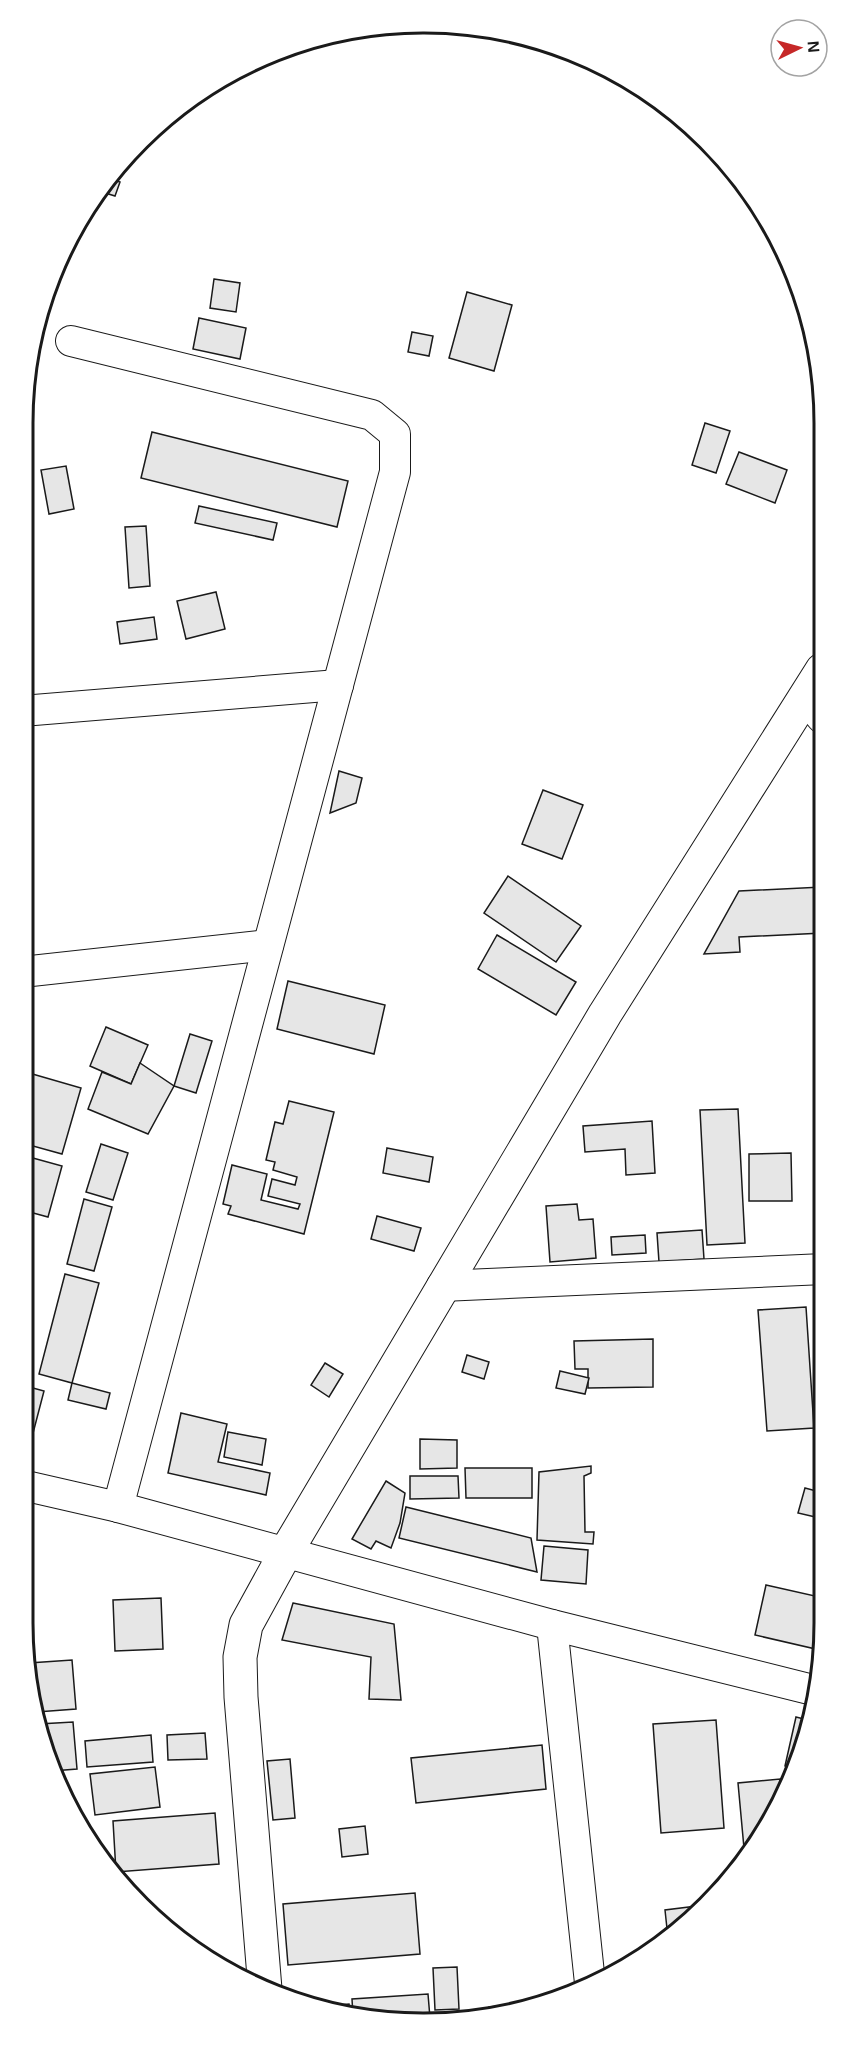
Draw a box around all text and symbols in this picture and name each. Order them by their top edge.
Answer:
north arrow [769,18,829,78]
text: N [804,40,822,53]

